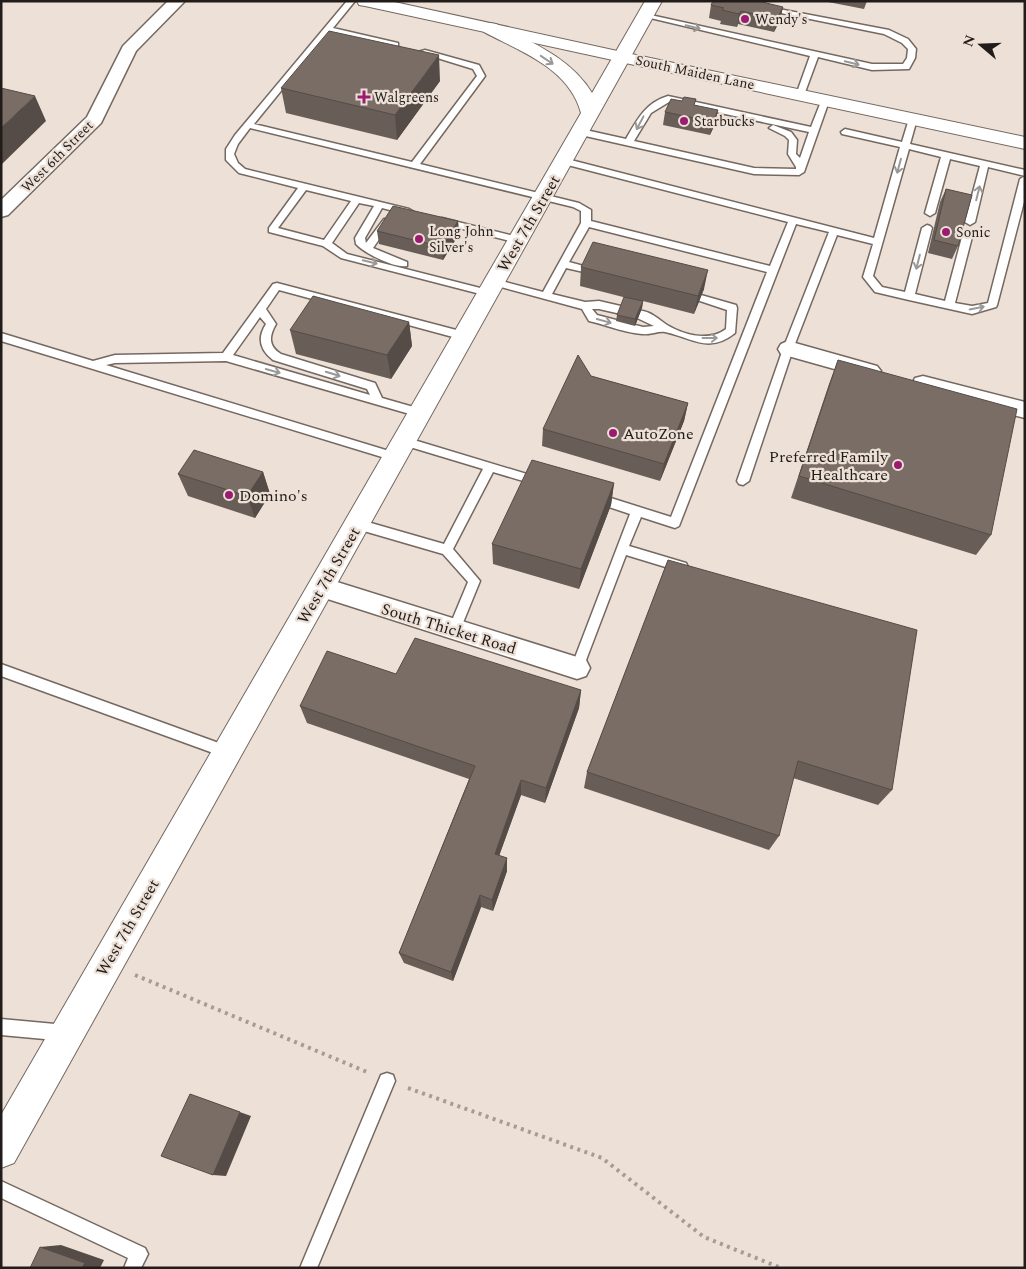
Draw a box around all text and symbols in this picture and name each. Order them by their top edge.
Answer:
place label: Wendy's [755,9,807,30]
marker: Wendy's [739,13,751,25]
north arrow [956,20,1006,70]
one-way arrow [685,23,701,32]
text: N [957,32,981,50]
street label: South Maiden Lane [633,50,757,95]
one-way arrow [540,56,554,66]
one-way arrow [843,59,859,68]
place label: Walgreens [374,87,439,108]
marker: Walgreens [358,91,370,103]
place label: Starbucks [694,111,755,132]
street label: West 6th Street [16,115,98,197]
one-way arrow [635,115,644,130]
marker: Starbucks [678,115,690,127]
one-way arrow [894,158,904,174]
street label: West 7th Street [491,170,567,276]
one-way arrow [974,185,983,201]
place label: Long John Silver's [429,221,494,258]
place label: Sonic [956,222,991,243]
marker: Sonic [940,226,952,238]
marker: Long John Silver's [413,233,425,245]
one-way arrow [913,254,922,270]
one-way arrow [362,258,378,267]
one-way arrow [969,303,985,312]
one-way arrow [596,317,612,326]
one-way arrow [702,334,718,343]
one-way arrow [264,366,280,376]
one-way arrow [325,370,341,380]
place label: AutoZone [623,422,694,446]
marker: AutoZone [607,427,619,439]
place label: Preferred Family Healthcare [769,445,889,487]
marker: Preferred Family Healthcare [892,459,904,471]
place label: Domino's [239,484,308,508]
marker: Domino's [223,489,235,501]
street label: West 7th Street [291,522,367,628]
street label: South Thicket Road [378,597,519,661]
street label: West 7th Street [90,874,166,980]

